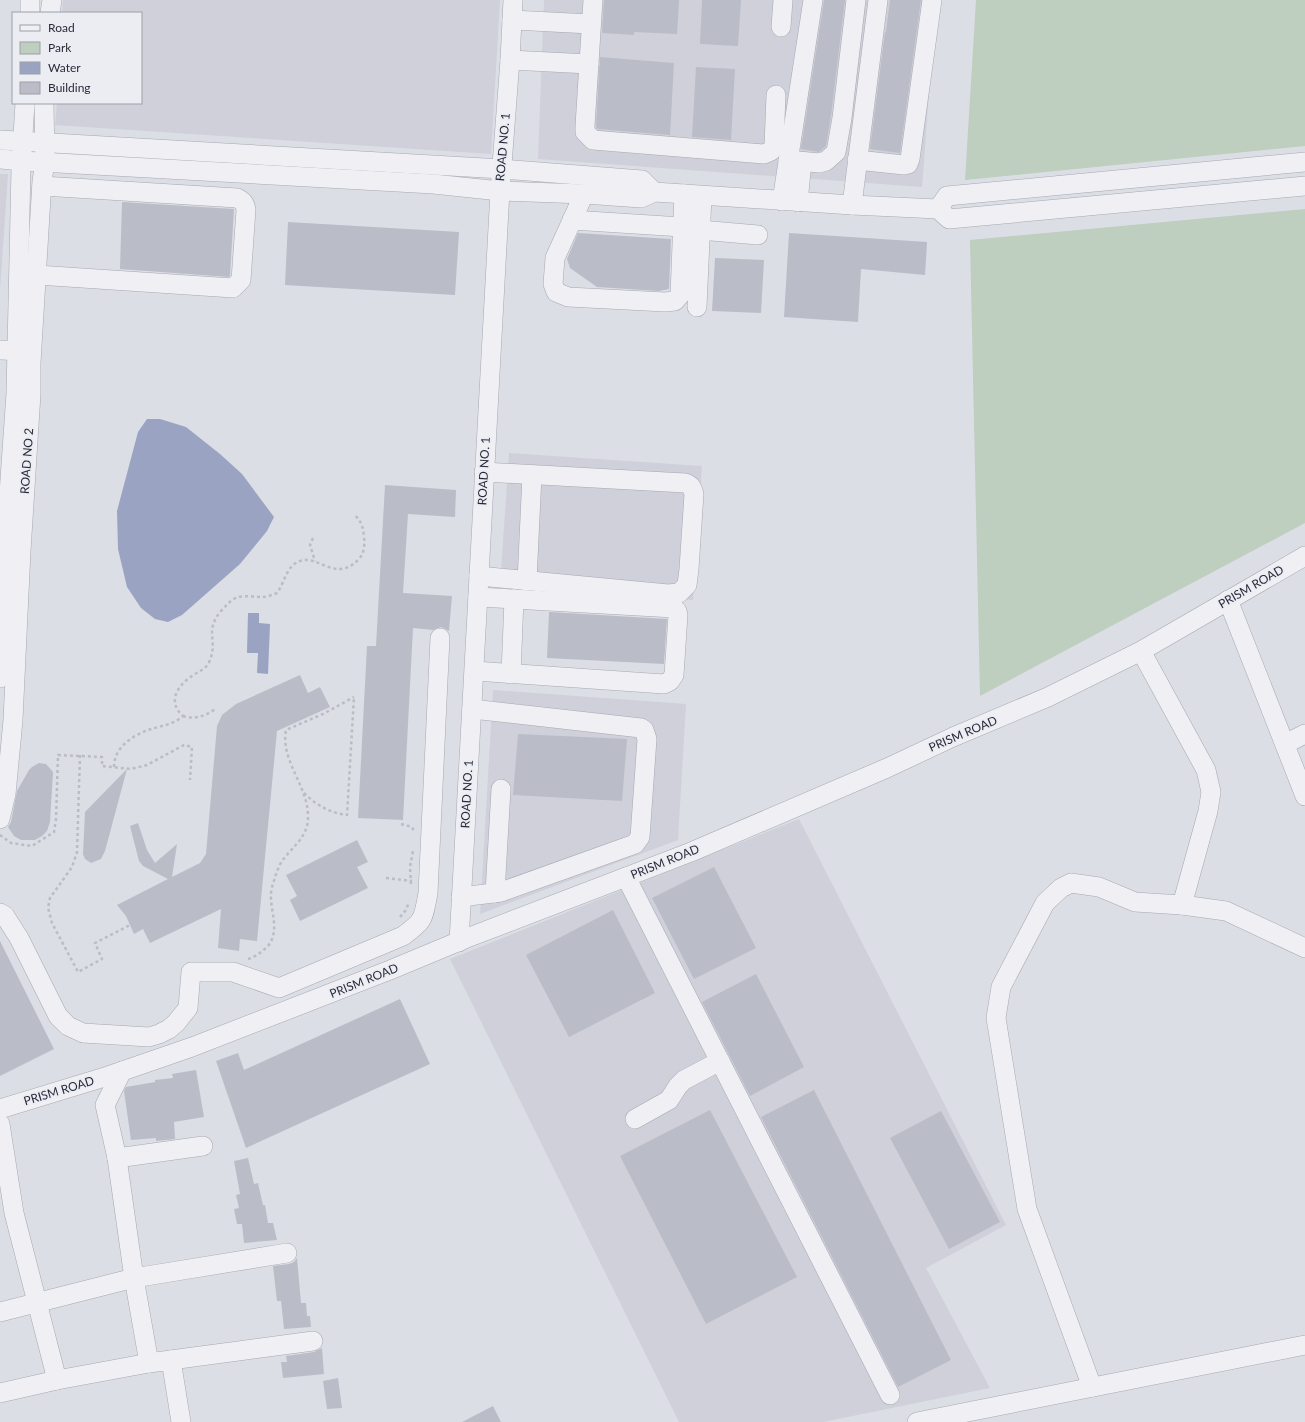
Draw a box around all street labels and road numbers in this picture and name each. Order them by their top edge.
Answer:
street label: ROAD NO. 1 [492,112,513,182]
street label: ROAD NO 2 [17,428,36,494]
street label: ROAD NO. 1 [474,436,493,506]
street label: PRISM ROAD [1215,562,1286,611]
street label: PRISM ROAD [926,712,999,755]
street label: ROAD NO. 1 [457,759,476,829]
street label: PRISM ROAD [628,841,701,882]
street label: PRISM ROAD [327,960,400,1001]
street label: PRISM ROAD [22,1073,96,1108]

